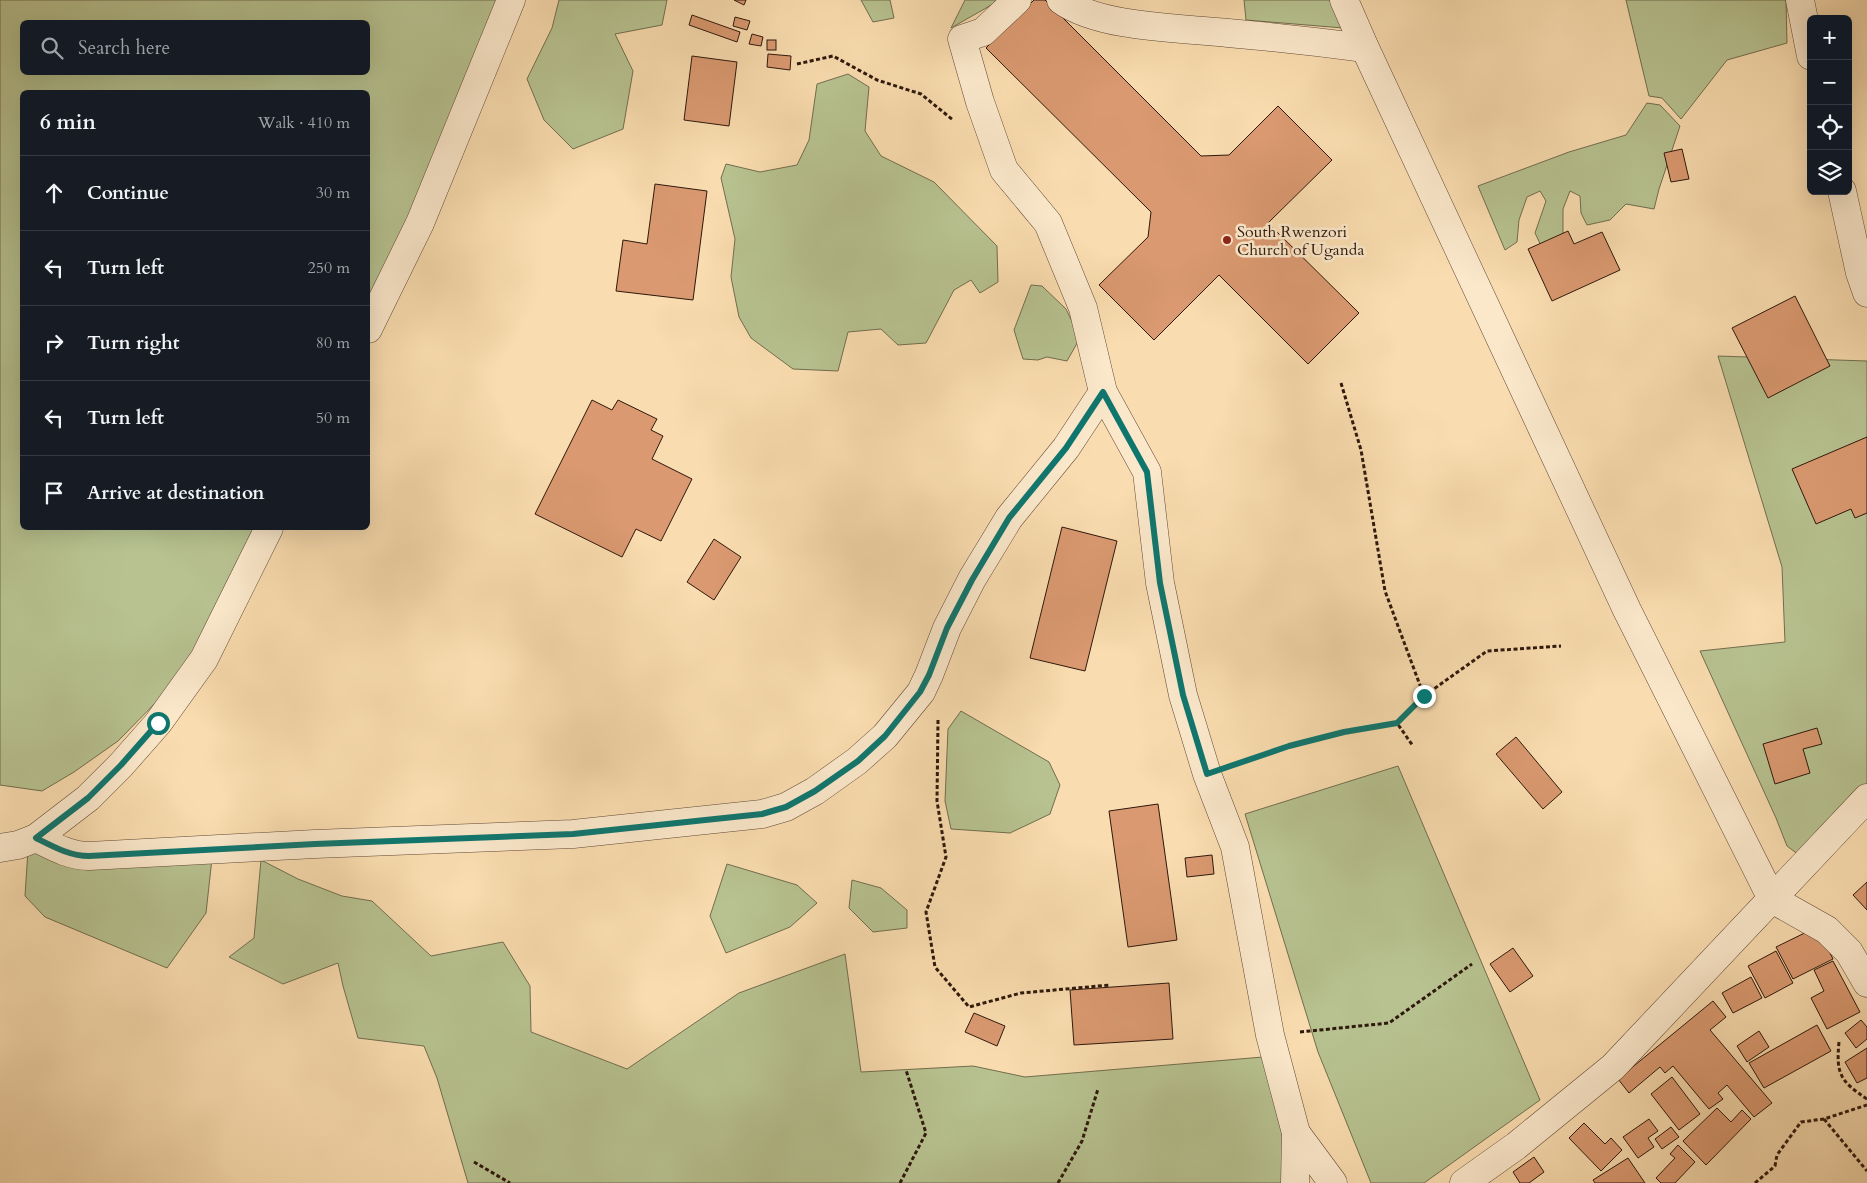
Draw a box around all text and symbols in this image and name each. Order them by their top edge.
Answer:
map controls [1807,15,1852,195]
button: + [1807,15,1852,60]
search box [20,20,370,75]
icon: search [38,34,66,62]
text: Search here [78,35,170,61]
button: − [1807,60,1852,105]
button: locate [1807,105,1852,150]
text: 6 min [40,108,96,137]
text: Walk · 410 m [258,112,350,134]
button: layers [1807,150,1852,195]
icon: ahead [40,179,68,207]
text: Continue [87,180,169,206]
text: 30 m [316,182,350,204]
place label: South Rwenzori Church of Uganda [1237,221,1364,261]
marker: South Rwenzori Church of Uganda [1221,234,1233,246]
icon: left [40,254,68,282]
text: Turn left [87,255,164,281]
text: 250 m [308,257,350,279]
icon: right [40,329,68,357]
text: Turn right [87,330,179,356]
text: 80 m [316,332,350,354]
icon: left [40,404,68,432]
text: Turn left [87,405,164,431]
text: 50 m [316,407,350,429]
icon: arrive [40,479,68,507]
text: Arrive at destination [87,480,264,506]
route end [1413,685,1436,708]
route start [147,712,170,735]

